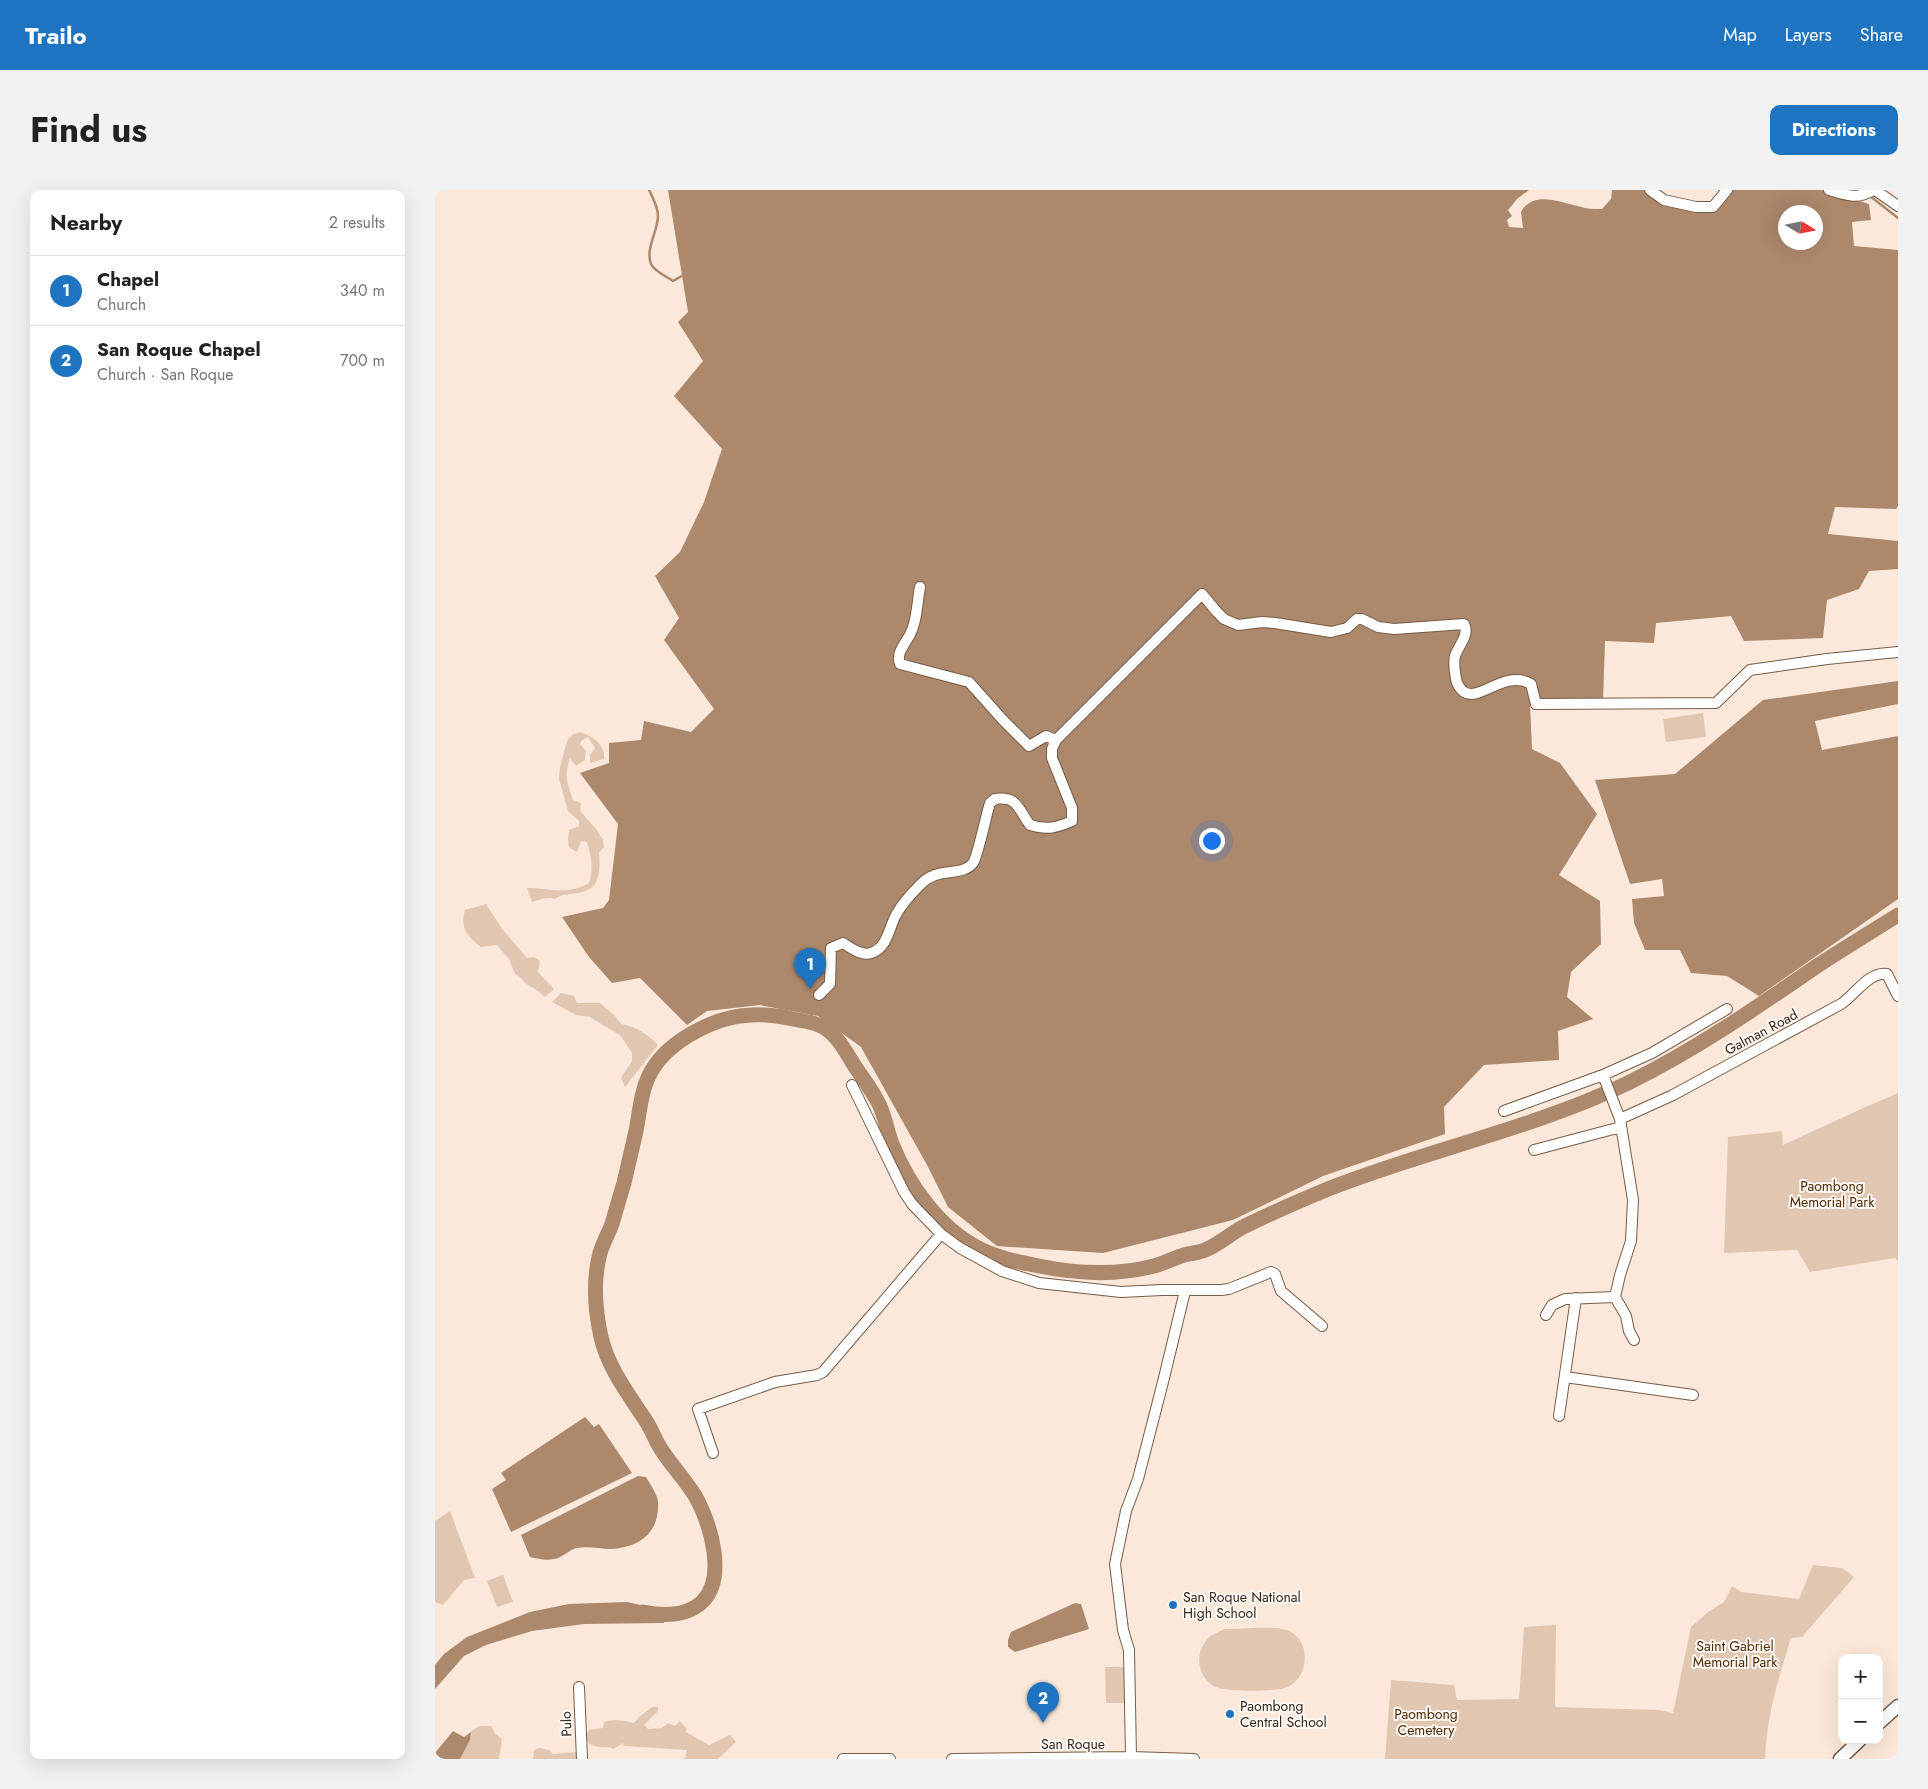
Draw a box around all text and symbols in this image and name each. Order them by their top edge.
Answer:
text: Trailo [25,18,87,53]
text: Map [1723,22,1757,48]
text: Layers [1785,22,1832,48]
text: Share [1860,22,1903,48]
text: Find us [30,105,147,155]
button: Directions [1770,105,1898,155]
north arrow [1778,205,1823,250]
text: Nearby [50,208,122,238]
text: 2 results [329,211,385,234]
text: Chapel [97,266,159,293]
text: 1 [62,279,70,302]
text: 340 m [340,279,385,302]
text: Church [97,293,146,316]
text: San Roque Chapel [97,336,261,363]
text: 2 [61,349,71,372]
text: 700 m [340,349,385,372]
text: Church · San Roque [97,363,234,386]
your location [1199,828,1225,854]
pin: 1 [794,948,826,989]
street label: Galman Road [1721,1004,1801,1060]
park label: Paombong Memorial Park [1790,1176,1875,1212]
place label: San Roque National High School [1183,1587,1301,1623]
marker: San Roque National High School [1167,1599,1179,1611]
park label: Saint Gabriel Memorial Park [1693,1636,1778,1672]
map controls [1838,1654,1883,1744]
button: + [1838,1654,1883,1699]
pin: 2 [1027,1682,1059,1723]
place label: Paombong Central School [1240,1696,1327,1732]
button: − [1838,1699,1883,1744]
park label: Paombong Cemetery [1394,1704,1458,1740]
marker: Paombong Central School [1224,1708,1236,1720]
street label: Pulo [556,1711,576,1737]
street label: San Roque [1041,1734,1105,1754]

